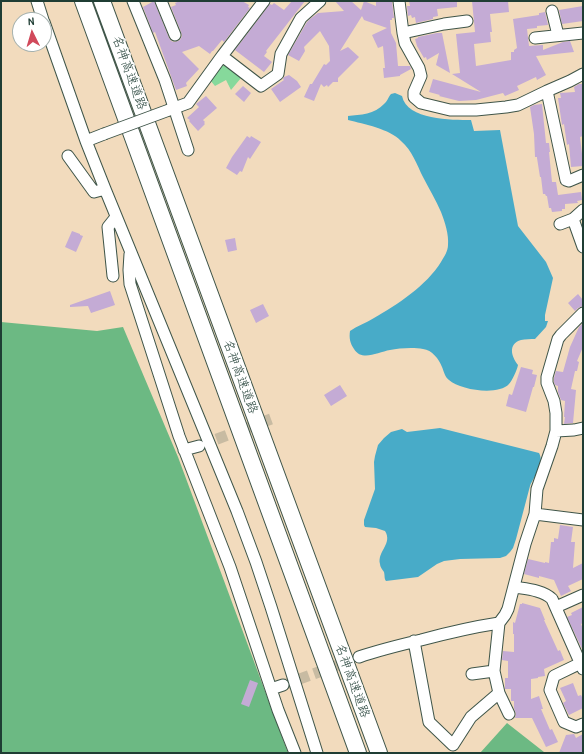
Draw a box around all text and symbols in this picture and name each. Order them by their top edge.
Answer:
north arrow [12,12,52,52]
text: N [28,14,35,28]
street label: 名神高速道路 [108,34,150,112]
street label: 名神高速道路 [219,338,261,416]
street label: 名神高速道路 [331,642,373,720]

